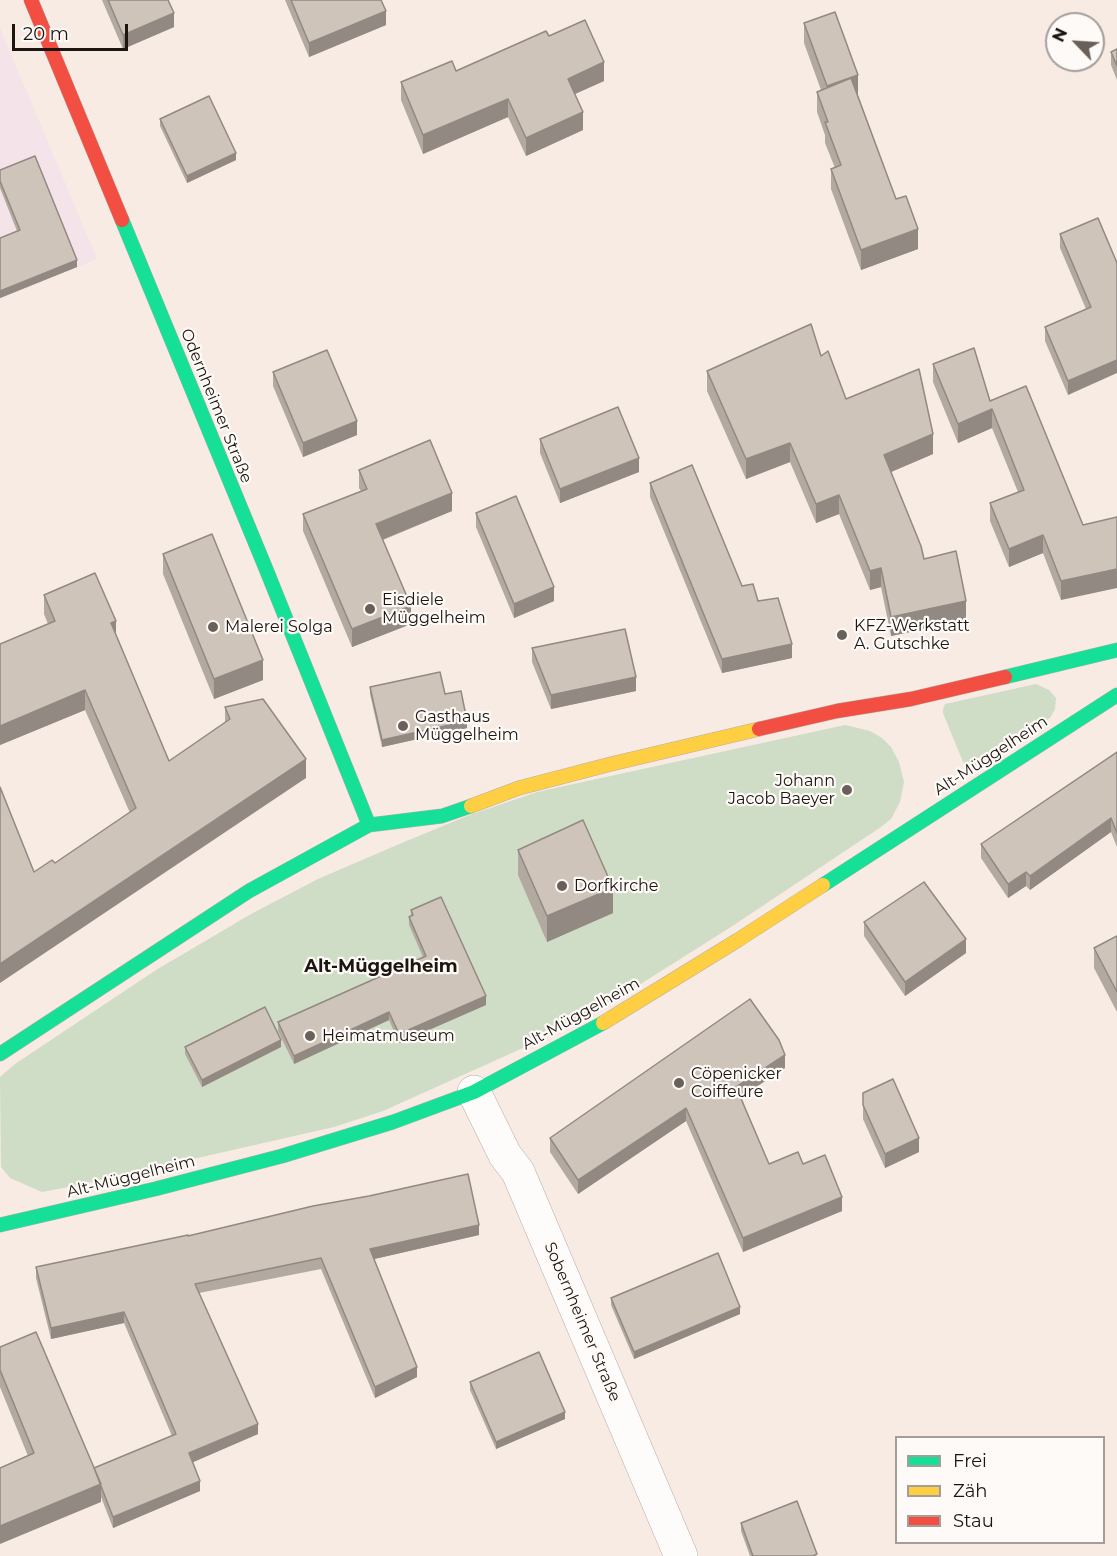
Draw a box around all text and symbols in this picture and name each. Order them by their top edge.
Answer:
scale bar [15,12,130,50]
north arrow [1045,12,1105,72]
text: 20 m [23,23,69,45]
text: N [1049,25,1071,45]
street label: Odernheimer Straße [176,326,256,486]
place label: Eisdiele Müggelheim [382,590,486,628]
marker: Eisdiele Müggelheim [363,602,377,616]
place label: KFZ-Werkstatt A. Gutschke [854,616,970,654]
place label: Malerei Solga [225,617,333,637]
marker: Malerei Solga [206,620,220,634]
marker: KFZ-Werkstatt A. Gutschke [835,628,849,642]
place label: Gasthaus Müggelheim [415,707,519,745]
street label: Alt-Müggelheim [931,712,1051,800]
marker: Gasthaus Müggelheim [396,719,410,733]
place label: Johann Jacob Baeyer [728,771,835,809]
marker: Johann Jacob Baeyer [840,783,854,797]
place label: Dorfkirche [574,876,659,896]
marker: Dorfkirche [555,879,569,893]
district label: Alt-Müggelheim [304,956,458,978]
street label: Alt-Müggelheim [519,974,643,1054]
place label: Heimatmuseum [322,1026,455,1046]
marker: Heimatmuseum [303,1029,317,1043]
place label: Cöpenicker Coiffeure [691,1064,782,1102]
marker: Cöpenicker Coiffeure [672,1076,686,1090]
street label: Alt-Müggelheim [65,1152,197,1202]
street label: Sobernheimer Straße [540,1239,624,1405]
legend [895,1436,1105,1544]
text: Frei [953,1450,987,1472]
text: Zäh [953,1480,988,1502]
text: Stau [953,1510,994,1532]

